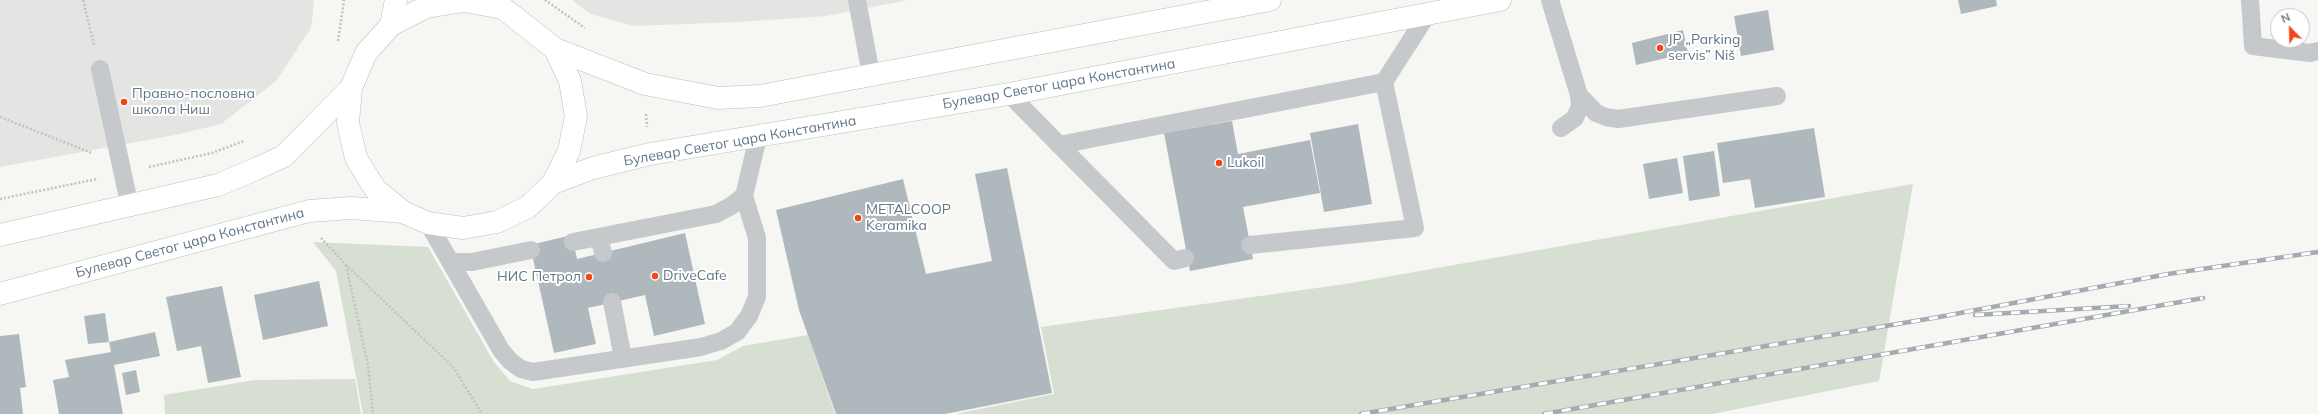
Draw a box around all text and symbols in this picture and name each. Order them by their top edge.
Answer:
north arrow [2270,8,2310,48]
text: N [2279,10,2292,26]
place label: JP „Parking servis” Niš [1668,32,1740,64]
marker: JP „Parking servis” Niš [1655,43,1665,53]
street label: Булевар Светог цара Константина [941,55,1177,113]
place label: Правно-пословна школа Ниш [132,86,255,118]
marker: Правно-пословна школа Ниш [119,97,129,107]
street label: Булевар Светог цара Константина [622,112,858,170]
place label: Lukoil [1227,155,1264,171]
marker: Lukoil [1214,158,1224,168]
place label: METALCOOP Keramika [866,202,951,234]
street label: Булевар Светог цара Константина [74,204,306,282]
marker: METALCOOP Keramika [853,213,863,223]
place label: DriveCafe [663,268,727,284]
place label: НИС Петрол [497,269,581,285]
marker: DriveCafe [650,271,660,281]
marker: НИС Петрол [584,272,594,282]

